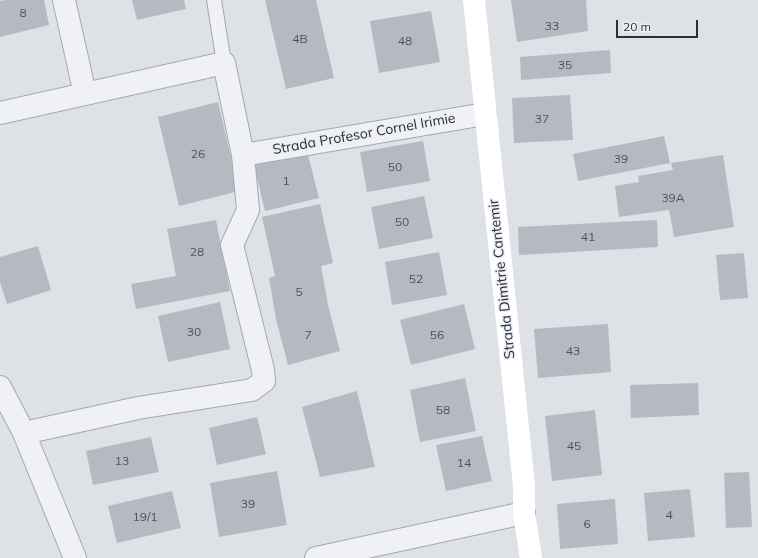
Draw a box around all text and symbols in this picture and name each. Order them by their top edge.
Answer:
house number: 8 [19,6,27,20]
scale bar [618,12,700,38]
house number: 33 [545,19,559,33]
text: 20 m [623,19,651,34]
house number: 4B [292,32,308,46]
house number: 48 [398,34,412,48]
house number: 35 [558,58,572,72]
street label: Strada Profesor Cornel Irimie [271,110,457,158]
house number: 37 [535,112,549,126]
house number: 26 [191,147,205,161]
house number: 39 [614,152,628,166]
house number: 50 [388,160,402,174]
house number: 1 [282,174,290,188]
house number: 39A [661,191,685,205]
street label: Strada Dimitrie Cantemir [485,198,519,360]
house number: 50 [395,215,409,229]
house number: 41 [581,230,595,244]
house number: 28 [190,245,204,259]
house number: 52 [409,272,423,286]
house number: 5 [295,285,303,299]
house number: 30 [187,325,201,339]
house number: 7 [304,328,312,342]
house number: 56 [430,328,444,342]
house number: 43 [566,344,580,358]
house number: 58 [436,403,450,417]
house number: 45 [567,439,581,453]
house number: 13 [115,454,129,468]
house number: 14 [457,456,471,470]
house number: 39 [241,497,255,511]
house number: 4 [665,508,673,522]
house number: 19/1 [132,510,158,524]
house number: 6 [583,517,591,531]

